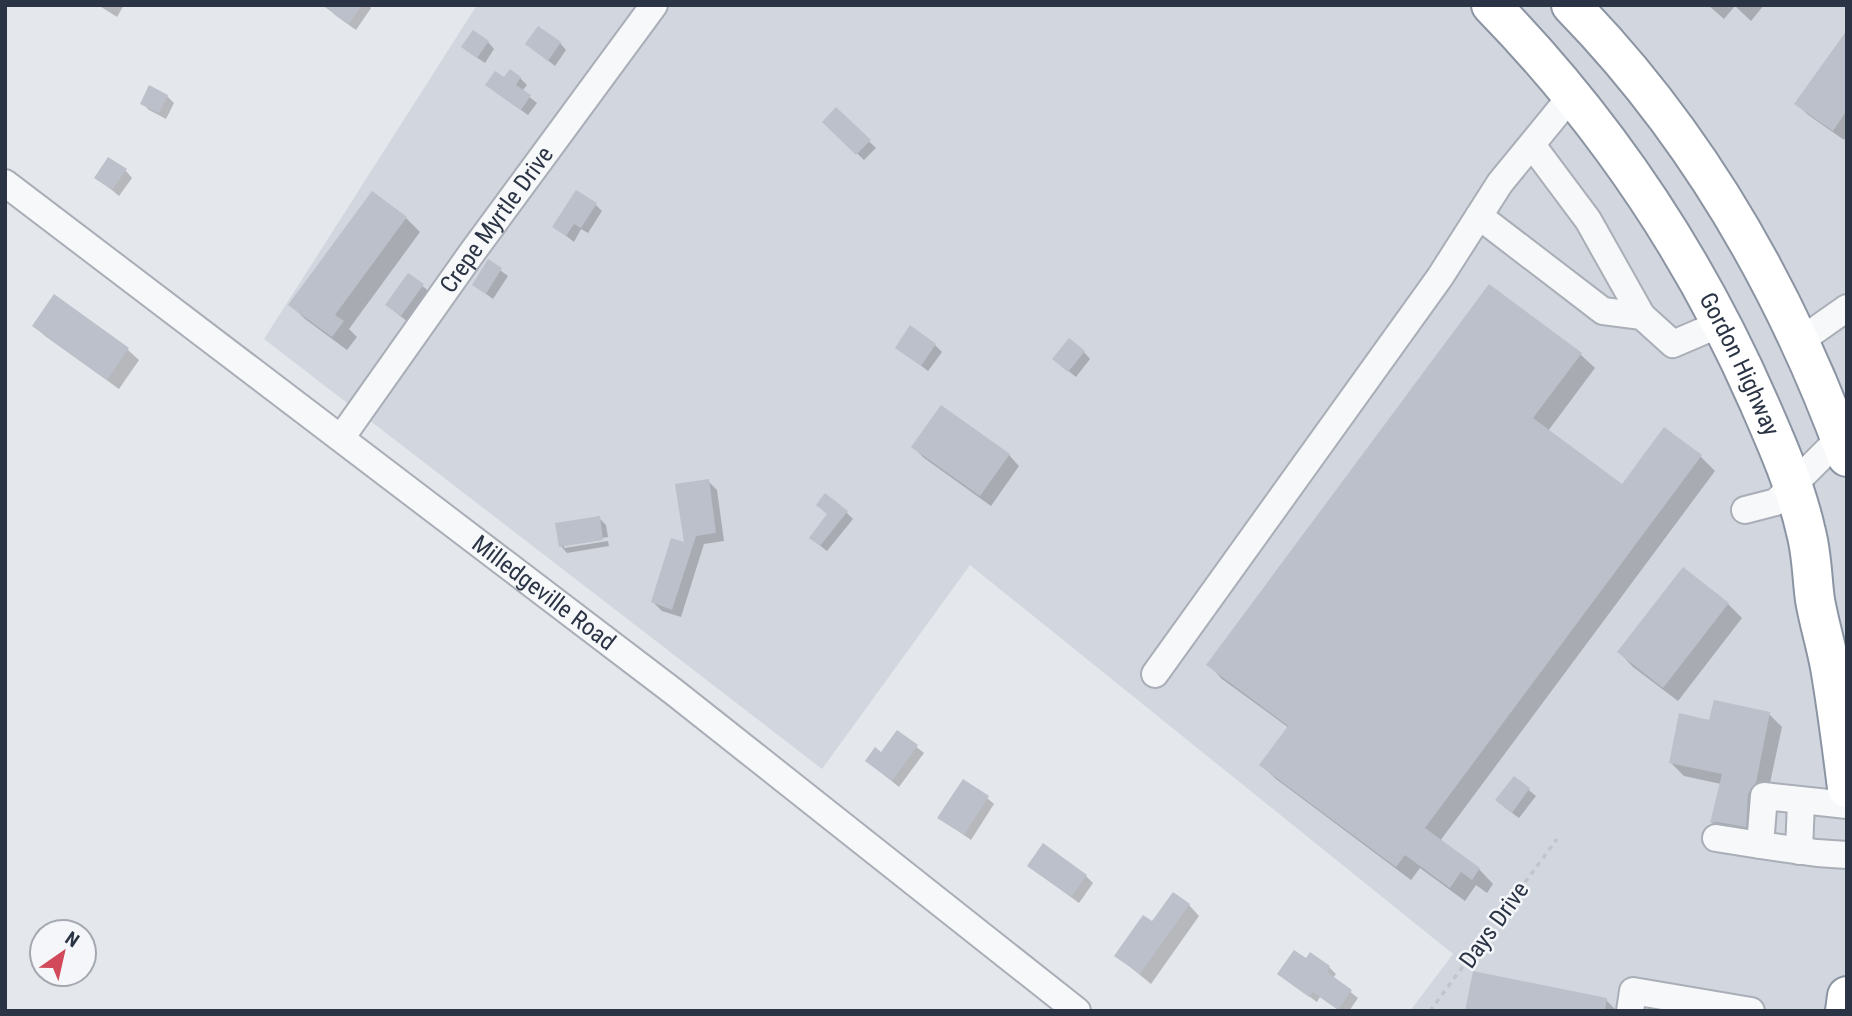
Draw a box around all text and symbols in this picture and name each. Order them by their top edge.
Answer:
street label: Crepe Myrtle Drive [434,141,559,298]
street label: Gordon Highway [1693,288,1785,440]
street label: Milledgeville Road [467,530,621,656]
street label: Days Drive [1453,877,1535,973]
north arrow [28,918,98,988]
text: N [61,927,83,952]

